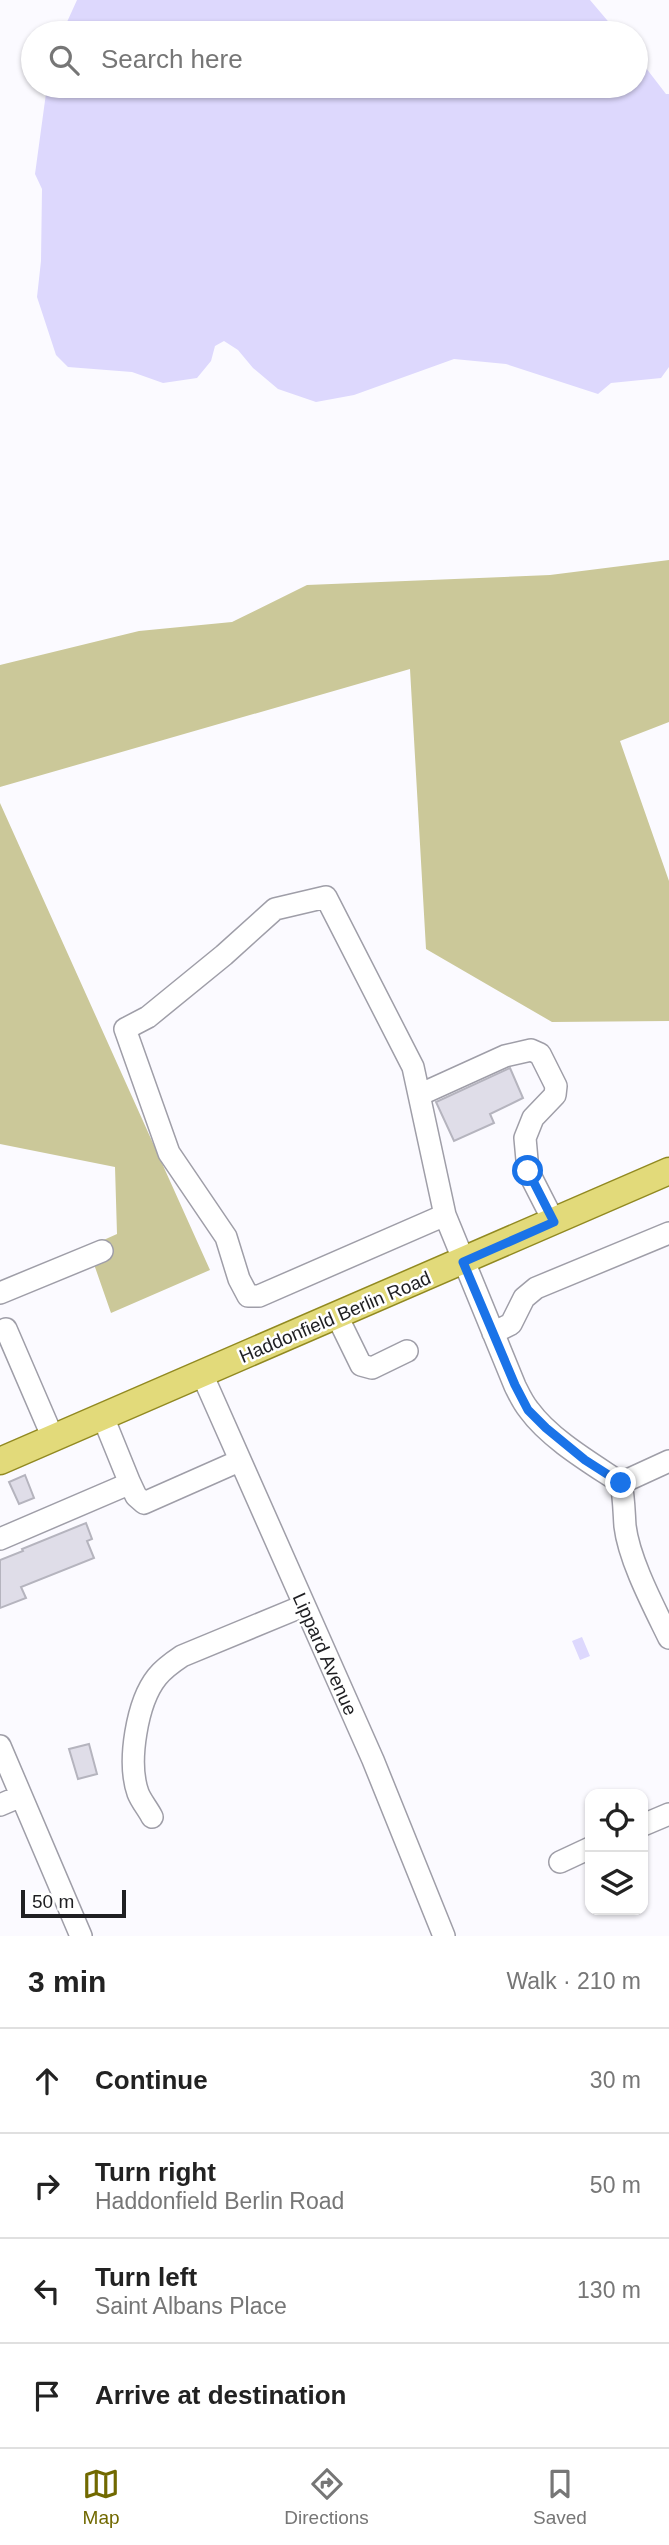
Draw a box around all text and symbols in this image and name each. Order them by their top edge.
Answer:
search box [21,21,648,98]
icon: search [45,41,83,79]
text: Search here [101,44,243,74]
route start [512,1155,543,1186]
street label: Haddonfield Berlin Road [236,1267,434,1367]
route end [605,1467,636,1498]
street label: Lippard Avenue [289,1590,361,1718]
map controls [585,1789,648,1915]
button: locate [585,1789,648,1852]
button: layers [585,1852,648,1915]
scale bar [21,1887,126,1919]
text: 50 m [32,1891,74,1912]
text: 3 min [28,1965,106,1998]
text: Walk · 210 m [506,1968,641,1994]
icon: ahead [28,2062,66,2100]
text: Continue [95,2065,208,2095]
text: 30 m [590,2067,641,2093]
text: Turn right [95,2157,216,2187]
icon: right [28,2167,66,2205]
text: 50 m [590,2172,641,2198]
text: Haddonfield Berlin Road [95,2188,344,2214]
text: Turn left [95,2262,197,2292]
icon: left [28,2272,66,2310]
text: 130 m [577,2277,641,2303]
text: Saint Albans Place [95,2293,287,2319]
icon: arrive [28,2377,66,2415]
text: Arrive at destination [95,2380,346,2410]
tab: Map [82,2465,120,2529]
tab: Directions [284,2465,369,2529]
tab: Saved [533,2465,587,2529]

